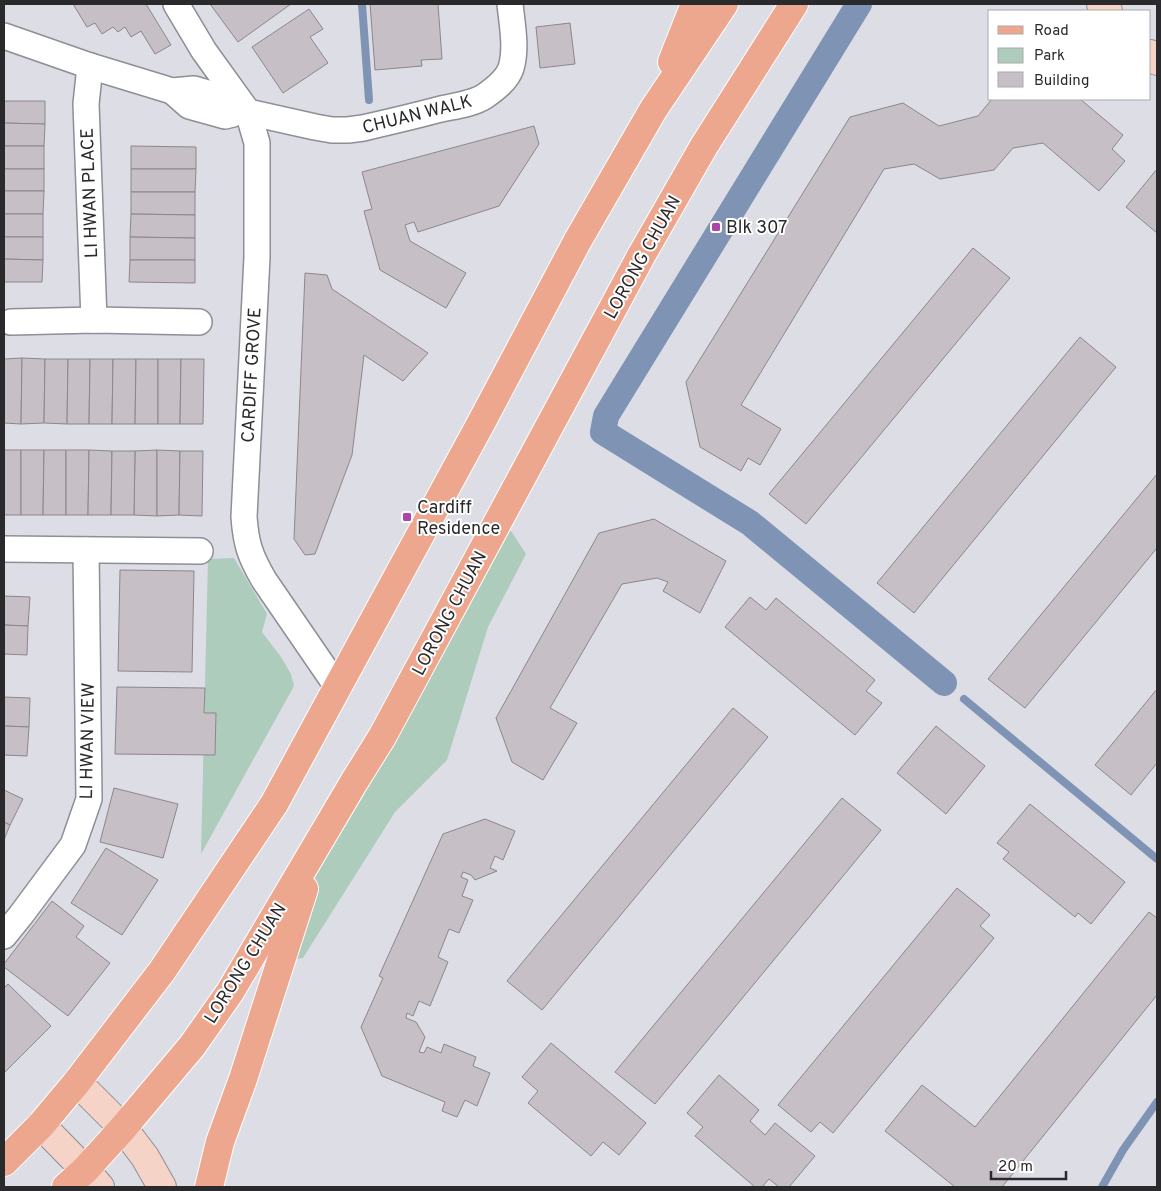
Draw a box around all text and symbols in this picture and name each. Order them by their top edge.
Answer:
legend [988,10,1151,100]
text: Road [1034,22,1069,41]
text: Park [1034,47,1065,66]
text: Building [1034,72,1089,91]
street label: CHUAN WALK [360,91,475,140]
street label: LI HWAN PLACE [77,127,104,258]
street label: LORONG CHUAN [600,192,687,324]
place label: Blk 307 [726,217,787,240]
marker: Blk 307 [710,221,722,233]
street label: CARDIFF GROVE [237,307,268,443]
place label: Cardiff Residence [417,497,500,541]
marker: Cardiff Residence [401,511,413,523]
street label: LORONG CHUAN [408,547,493,680]
street label: LI HWAN VIEW [76,682,101,800]
street label: LORONG CHUAN [200,899,293,1028]
scale bar [991,1148,1066,1180]
text: 20 m [998,1158,1033,1177]

